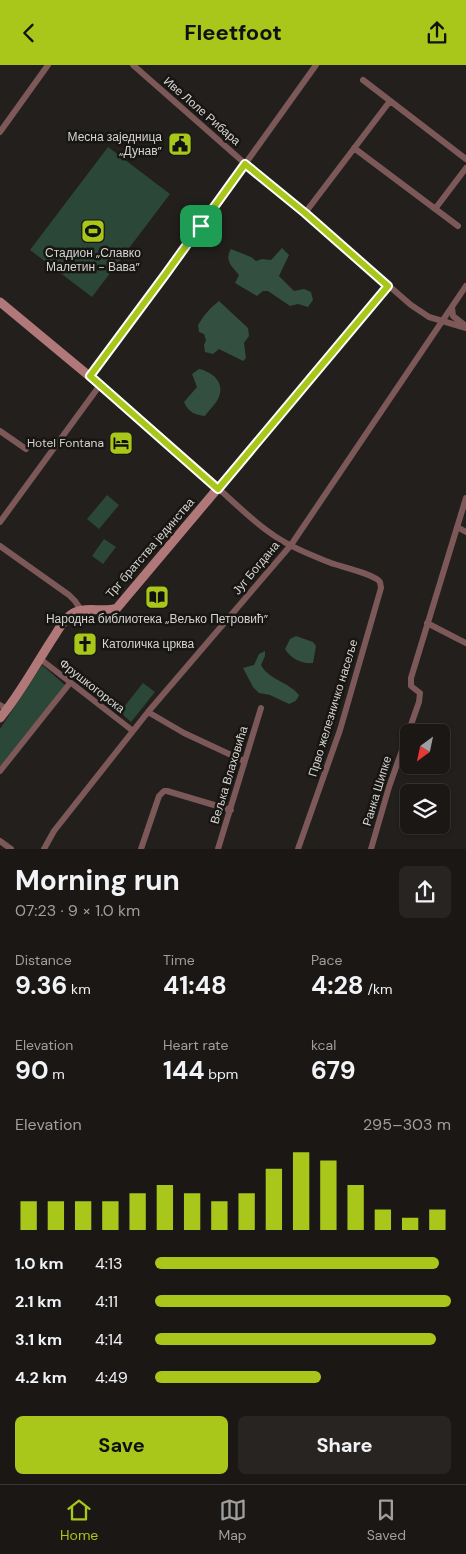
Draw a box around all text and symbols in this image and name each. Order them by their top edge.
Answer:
text: Fleetfoot [184,18,282,47]
icon: back [15,19,43,47]
icon: share [423,19,451,47]
street label: Иве Лоле Рибара [160,73,244,149]
place label: Месна заједница „Дунав” [68,129,163,159]
public building icon: Месна заједница „Дунав” [167,131,193,157]
pin [180,205,222,247]
icon: arrive [187,212,215,240]
sports icon: Стадион „Славко Малетин - Вава” [80,218,106,244]
place label: Стадион „Славко Малетин - Вава” [45,245,141,275]
hotel icon: Hotel Fontana [108,430,134,456]
place label: Hotel Fontana [27,435,104,451]
street label: Трг братства јединства [102,494,198,601]
street label: Југ Богдана [229,538,283,598]
library icon: Народна библиотека „Вељко Петровић” [144,584,170,610]
place label: Народна библиотека „Вељко Петровић” [46,611,269,627]
church icon: Католичка црква [72,631,98,657]
place label: Католичка црква [102,636,195,652]
street label: Прво железничко насеље [304,637,362,779]
street label: Фрушкогорска [56,655,128,717]
street label: Вељка Влаховића [207,724,252,826]
north arrow [400,724,450,774]
map controls [400,724,450,834]
street label: Ранка Шипке [359,754,395,828]
button: layers [400,784,450,834]
text: Morning run [15,862,180,899]
button: share [399,866,451,918]
text: 07:23 · 9 × 1.0 km [15,900,140,921]
text: Distance [15,951,72,969]
text: Time [163,951,195,969]
text: Pace [311,951,342,969]
text: 9.36 [15,969,67,1002]
text: 41:48 [163,969,227,1002]
text: 4:28 [311,969,364,1002]
text: km [67,980,91,998]
text: /km [364,980,392,998]
text: Elevation [15,1036,73,1054]
text: Heart rate [163,1036,228,1054]
text: kcal [311,1036,336,1054]
text: 90 [15,1054,48,1087]
text: 144 [163,1054,205,1087]
text: 679 [311,1054,356,1087]
text: m [48,1065,65,1083]
text: bpm [205,1065,238,1083]
text: Elevation [15,1114,82,1135]
text: 295–303 m [363,1114,451,1135]
text: 1.0 km [15,1253,64,1274]
text: 4:13 [95,1253,122,1274]
text: 2.1 km [15,1291,62,1312]
text: 4:11 [95,1291,118,1312]
text: 3.1 km [15,1329,62,1350]
text: 4:14 [95,1329,123,1350]
text: 4.2 km [15,1367,67,1388]
text: 4:49 [95,1367,128,1388]
button: Save [15,1416,228,1474]
button: Share [238,1416,451,1474]
tab: Home [60,1496,98,1544]
tab: Map [218,1496,247,1544]
tab: Saved [367,1496,406,1544]

